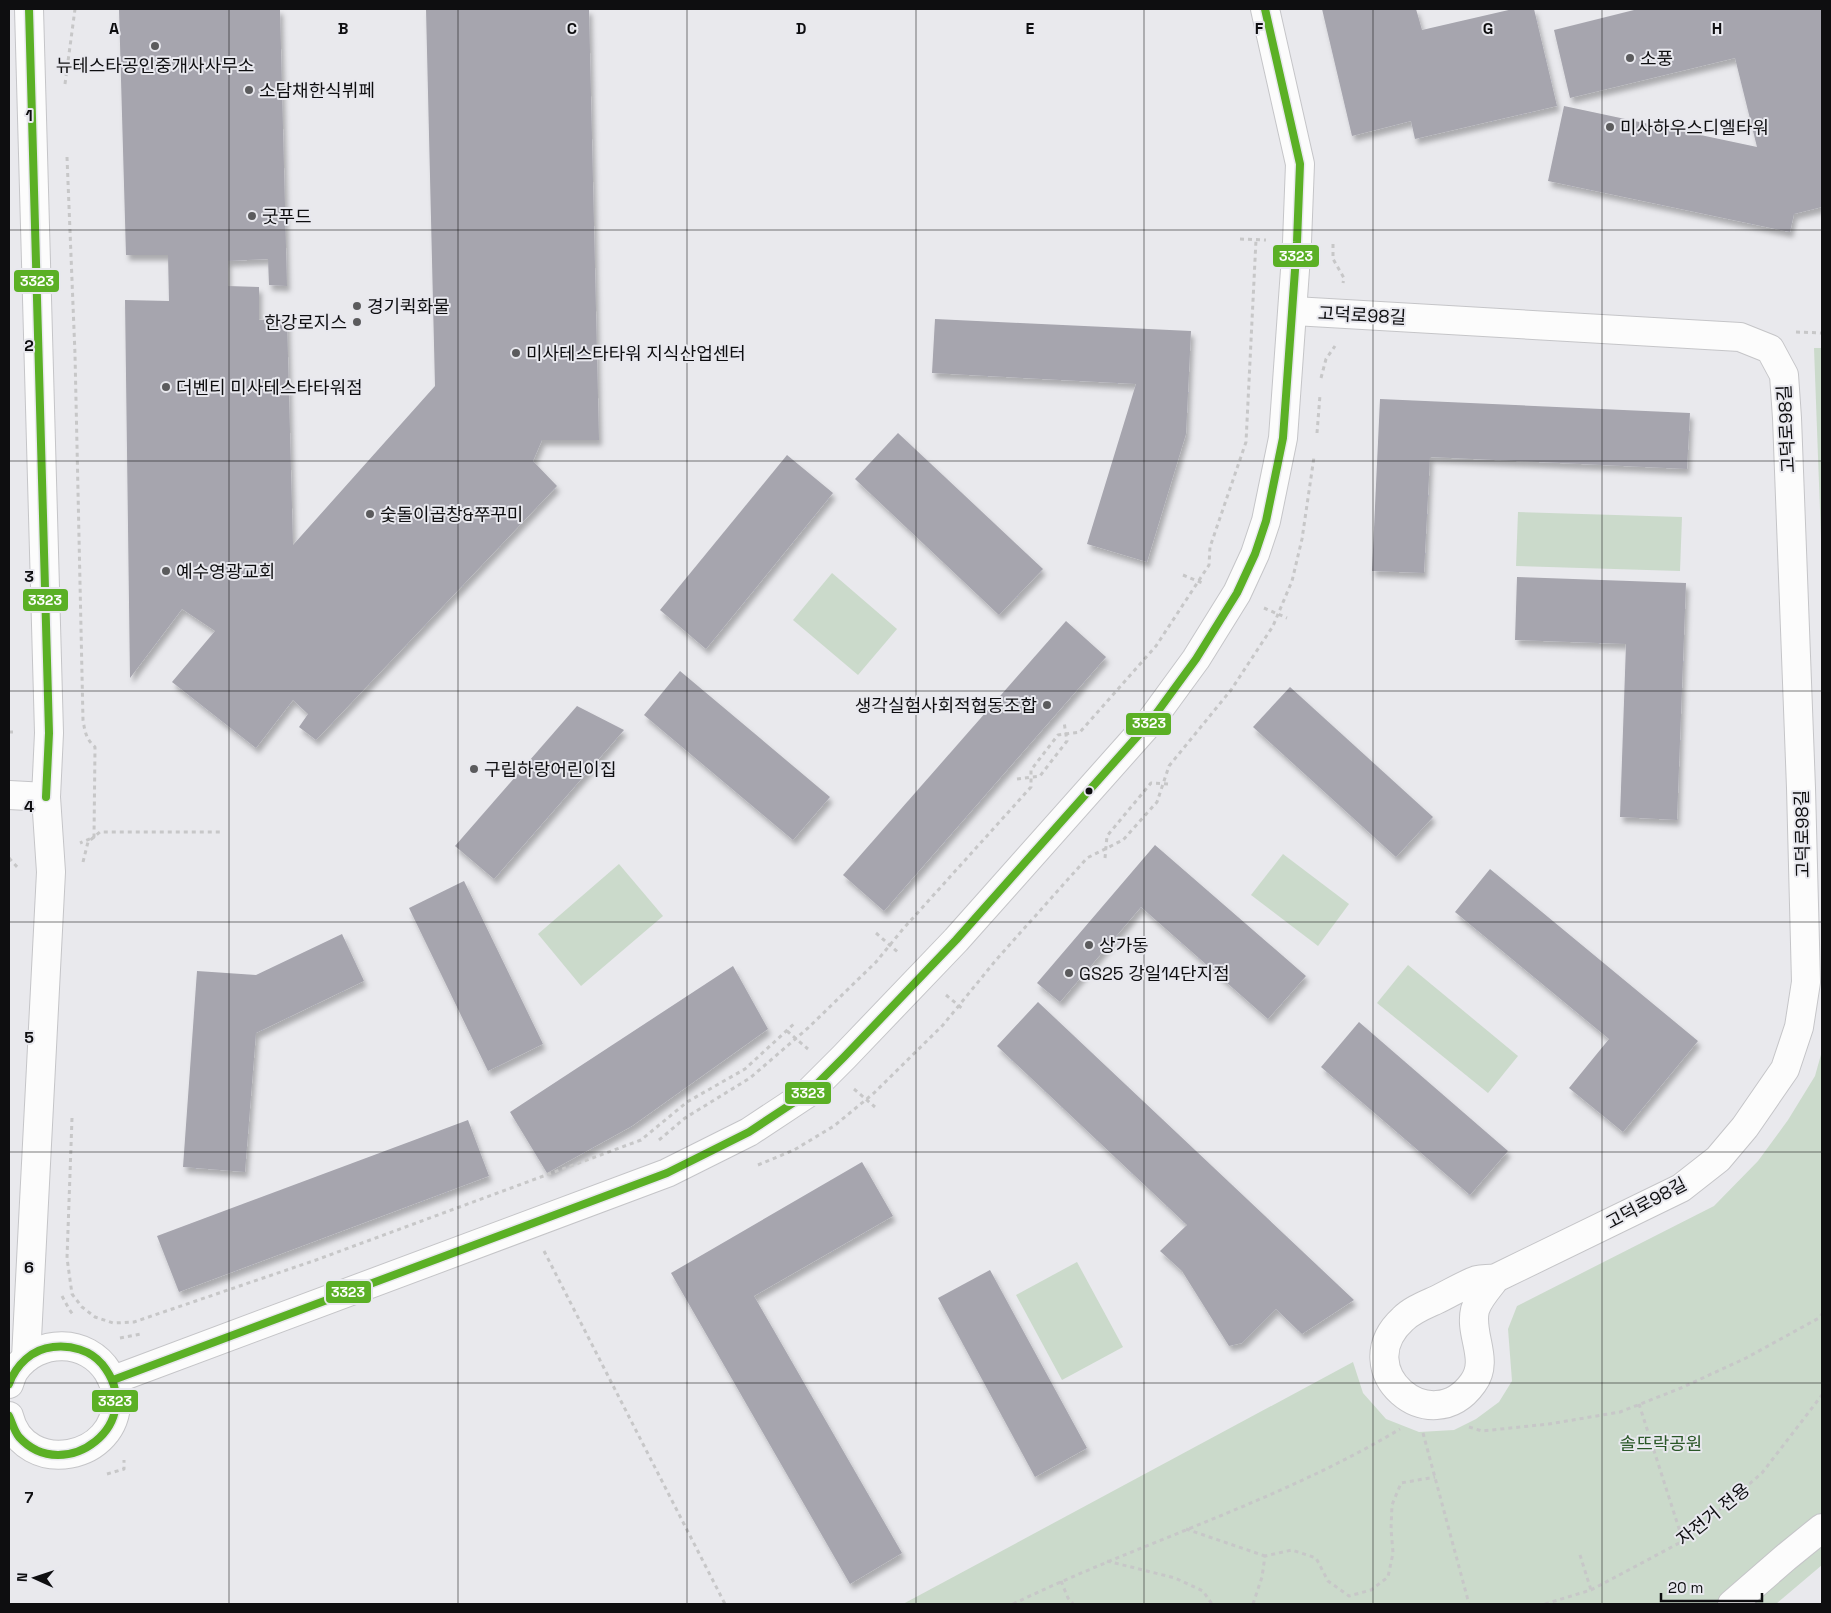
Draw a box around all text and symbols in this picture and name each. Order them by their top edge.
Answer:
text: A [109,18,119,39]
text: B [338,18,348,39]
text: C [567,18,577,39]
text: D [796,18,806,39]
text: E [1026,18,1035,39]
text: F [1255,18,1264,39]
text: G [1483,18,1493,39]
text: H [1712,18,1722,39]
marker: 뉴테스타공인중개사사무소 [149,40,161,52]
place label: 소풍 [1640,47,1673,70]
marker: 소풍 [1624,52,1636,64]
place label: 뉴테스타공인중개사사무소 [56,54,254,77]
place label: 소담채한식뷔페 [259,79,375,102]
marker: 소담채한식뷔페 [243,84,255,96]
text: 1 [25,105,33,126]
place label: 미사하우스디엘타워 [1620,116,1769,139]
marker: 미사하우스디엘타워 [1604,121,1616,133]
place label: 굿푸드 [262,205,312,228]
marker: 굿푸드 [246,210,258,222]
line badge: 3323 [1272,244,1320,268]
text: 3323 [1279,247,1313,265]
line badge: 3323 [13,269,60,293]
text: 3323 [20,272,54,290]
place label: 경기퀵화물 [367,295,450,318]
marker: 경기퀵화물 [351,300,363,312]
street label: 고덕로98길 [1317,301,1407,329]
place label: 한강로지스 [264,311,347,334]
marker: 한강로지스 [351,316,363,328]
text: 2 [24,335,34,356]
place label: 미사테스타타워 지식산업센터 [526,342,746,365]
marker: 미사테스타타워 지식산업센터 [510,347,522,359]
place label: 더벤티 미사테스타타워점 [176,376,363,399]
marker: 더벤티 미사테스타타워점 [160,381,172,393]
street label: 고덕로98길 [1772,384,1800,474]
place label: 숯돌이곱창&쭈꾸미 [380,503,523,526]
marker: 숯돌이곱창&쭈꾸미 [364,508,376,520]
place label: 예수영광교회 [176,560,275,583]
marker: 예수영광교회 [160,565,172,577]
text: 3 [24,566,34,587]
line badge: 3323 [22,588,69,612]
text: 3323 [28,591,62,609]
place label: 생각실험사회적협동조합 [855,694,1037,717]
marker: 생각실험사회적협동조합 [1041,699,1053,711]
line badge: 3323 [1125,712,1172,736]
text: 3323 [1132,714,1166,732]
place label: 구립하랑어린이집 [484,758,616,781]
marker: 구립하랑어린이집 [468,763,480,775]
unlabelled marker [1084,786,1094,796]
street label: 고덕로98길 [1790,790,1814,878]
text: 4 [24,796,34,817]
place label: 상가동 [1099,934,1149,957]
marker: 상가동 [1083,939,1095,951]
place label: GS25 강일14단지점 [1079,962,1230,985]
marker: GS25 강일14단지점 [1063,967,1075,979]
text: 5 [24,1027,34,1048]
line badge: 3323 [784,1081,832,1105]
text: 3323 [791,1084,825,1102]
street label: 고덕로98길 [1602,1172,1690,1234]
text: 6 [24,1257,34,1278]
line badge: 3323 [325,1280,372,1304]
text: 3323 [331,1283,365,1301]
line badge: 3323 [91,1389,139,1413]
text: 3323 [98,1392,132,1410]
park label: 솔뜨락공원 [1620,1432,1702,1455]
street label: 자전거 전용 [1672,1478,1754,1550]
text: 7 [25,1487,34,1508]
north arrow [10,1553,60,1603]
scale bar [1661,1570,1762,1602]
text: N [13,1572,31,1582]
text: 20 m [1668,1578,1703,1597]

